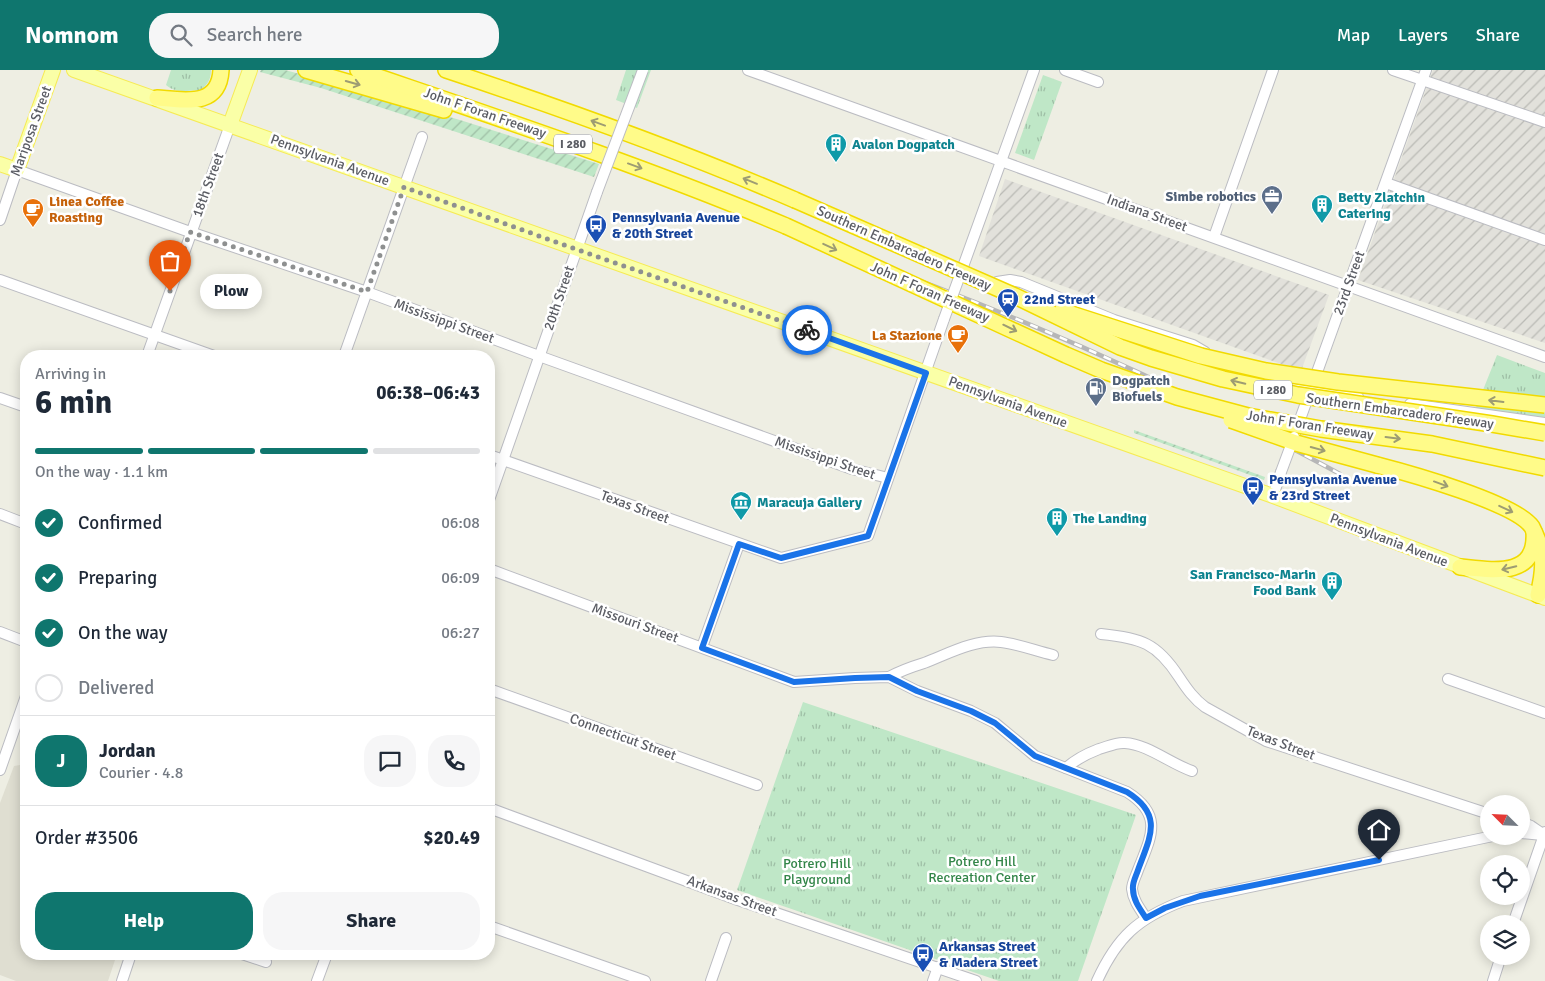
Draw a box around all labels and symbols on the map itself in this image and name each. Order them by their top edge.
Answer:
one-way arrow [345,78,361,88]
street label: Mariposa Street [7,83,55,179]
street label: John F Foran Freeway [421,84,549,142]
one-way arrow [591,118,606,127]
street label: Pennsylvania Avenue [268,131,392,189]
building icon: Avalon Dogpatch [824,132,848,163]
road number: I 280 [554,134,592,154]
place label: Avalon Dogpatch [852,136,955,153]
street label: 18th Street [189,150,228,219]
one-way arrow [627,162,642,171]
one-way arrow [743,176,758,185]
office icon: Simbe robotics [1260,184,1284,215]
place label: Simbe robotics [1165,188,1256,205]
place label: Betty Zlatchin Catering [1338,189,1425,222]
street label: Indiana Street [1104,191,1190,235]
place label: Linea Coffee Roasting [49,193,124,226]
building icon: Betty Zlatchin Catering [1310,193,1334,224]
cafe icon: Linea Coffee Roasting [21,197,45,228]
street label: Southern Embarcadero Freeway [814,202,994,294]
place label: Pennsylvania Avenue & 20th Street [612,209,740,242]
bus stop icon: Pennsylvania Avenue & 20th Street [584,213,608,244]
pin [149,240,191,291]
one-way arrow [822,243,837,252]
street label: 23rd Street [1330,248,1368,317]
street label: John F Foran Freeway [868,258,993,326]
street label: 20th Street [540,263,578,333]
callout: Plow [200,274,262,308]
station icon: 22nd Street [996,287,1020,318]
place label: 22nd Street [1024,291,1096,308]
street label: Mississippi Street [392,295,497,347]
courier [782,305,832,355]
cafe icon: La Stazione [946,323,970,354]
one-way arrow [1002,324,1017,333]
place label: La Stazione [872,327,942,344]
place label: Dogpatch Biofuels [1112,372,1171,405]
street label: Pennsylvania Avenue [946,373,1070,431]
fuel station icon: Dogpatch Biofuels [1084,376,1108,407]
one-way arrow [1231,377,1247,386]
road number: I 280 [1254,380,1292,400]
street label: Southern Embarcadero Freeway [1305,389,1495,433]
one-way arrow [1489,396,1505,406]
street label: John F Foran Freeway [1245,407,1375,444]
street label: Mississippi Street [772,433,878,483]
one-way arrow [1385,434,1401,444]
one-way arrow [1310,445,1326,454]
place label: Pennsylvania Avenue & 23rd Street [1269,471,1397,504]
bus stop icon: Pennsylvania Avenue & 23rd Street [1241,475,1265,506]
one-way arrow [1432,480,1448,489]
street label: Texas Street [598,487,672,527]
museum icon: Maracuja Gallery [729,490,753,521]
place label: Maracuja Gallery [757,494,862,511]
one-way arrow [1499,504,1514,514]
building icon: The Landing [1045,506,1069,537]
place label: The Landing [1073,510,1147,527]
street label: Pennsylvania Avenue [1327,510,1451,570]
one-way arrow [1502,564,1518,573]
place label: San Francisco-Marin Food Bank [1190,566,1317,599]
building icon: San Francisco-Marin Food Bank [1320,570,1344,601]
street label: Missouri Street [589,599,681,647]
street label: Connecticut Street [567,710,679,764]
street label: Texas Street [1244,722,1318,764]
north arrow [1480,795,1530,845]
pin [1358,809,1400,860]
park label: Potrero Hill Recreation Center [928,853,1037,886]
park label: Potrero Hill Playground [783,855,851,888]
street label: Arkansas Street [685,872,779,920]
place label: Arkansas Street & Madera Street [939,938,1039,971]
bus stop icon: Arkansas Street & Madera Street [911,942,935,973]

